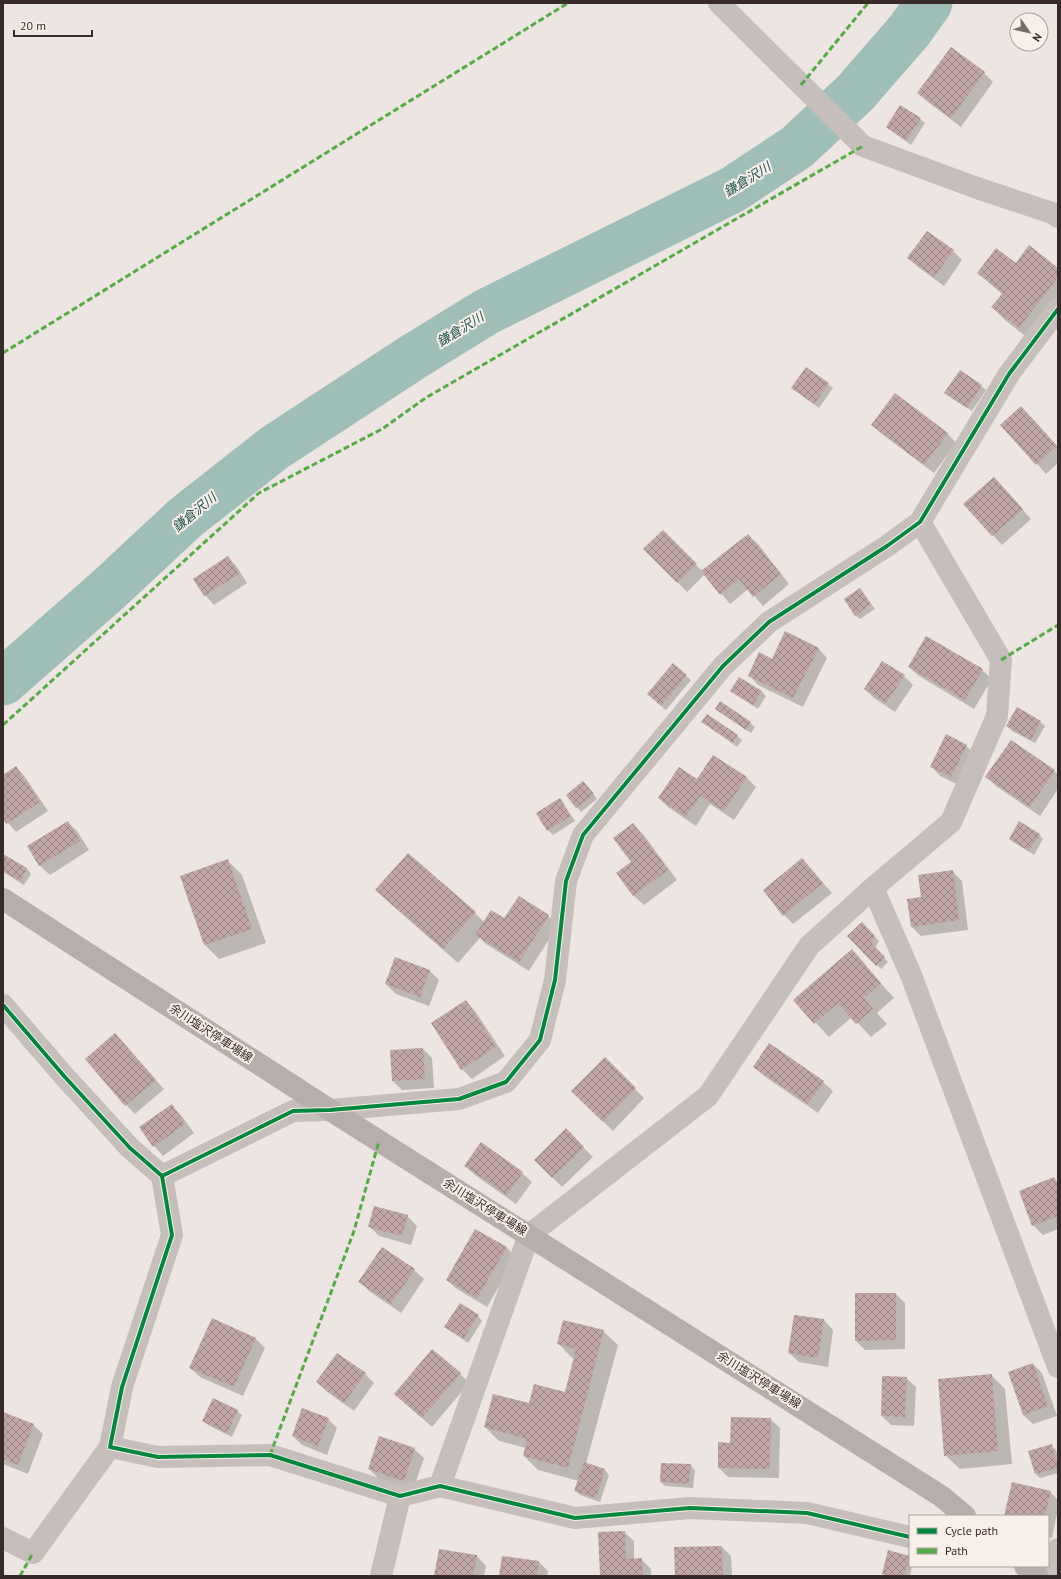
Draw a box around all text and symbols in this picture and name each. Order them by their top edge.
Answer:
scale bar [14,12,92,38]
north arrow [1009,12,1049,52]
text: 20 m [20,18,46,33]
text: N [1029,31,1045,45]
water label: 鎌倉沢川 [721,157,776,200]
water label: 鎌倉沢川 [434,307,489,350]
water label: 鎌倉沢川 [169,488,221,536]
street label: 余川塩沢停車場線 [167,1000,256,1065]
street label: 余川塩沢停車場線 [441,1175,530,1238]
street label: 余川塩沢停車場線 [715,1348,804,1411]
legend [909,1515,1049,1567]
text: Cycle path [945,1523,998,1538]
text: Path [945,1543,968,1558]

